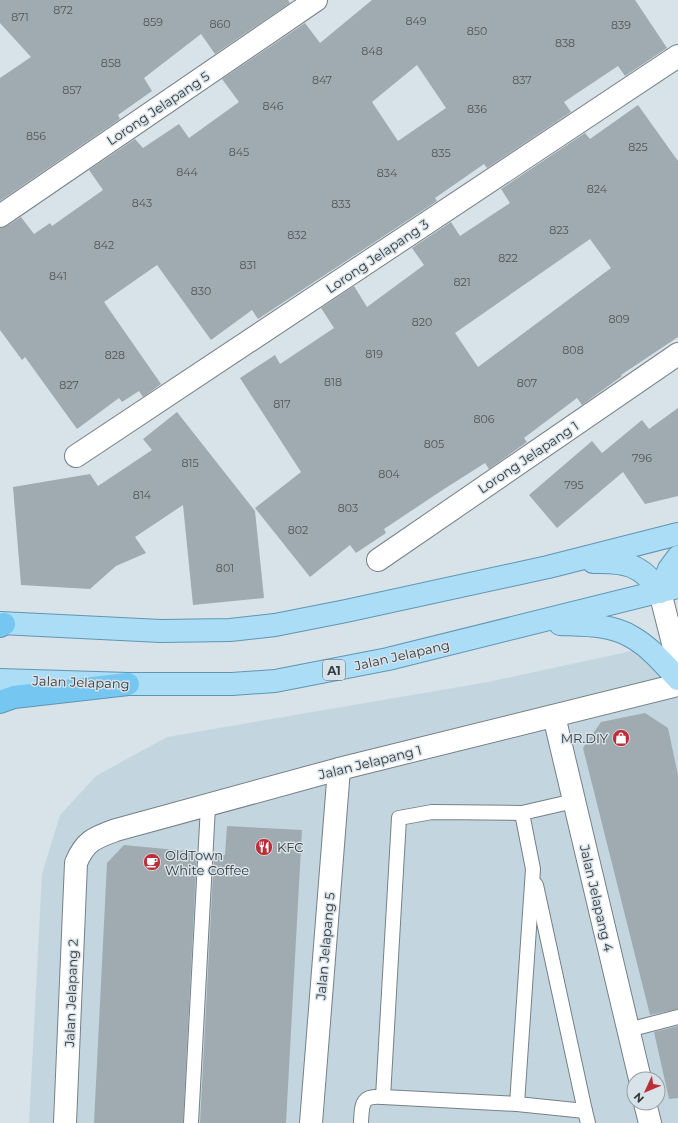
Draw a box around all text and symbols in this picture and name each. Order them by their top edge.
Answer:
house number: 872 [53,3,73,17]
house number: 871 [11,10,29,24]
house number: 849 [406,14,427,28]
house number: 859 [143,15,163,29]
house number: 860 [210,17,231,31]
house number: 839 [611,18,631,32]
house number: 850 [467,24,487,38]
house number: 838 [555,36,575,50]
house number: 848 [361,44,383,58]
house number: 858 [101,56,121,70]
street label: Lorong Jelapang 5 [104,68,212,148]
house number: 847 [312,73,332,87]
house number: 837 [512,73,532,87]
house number: 857 [62,83,82,97]
house number: 846 [263,99,284,113]
house number: 836 [467,102,487,116]
house number: 856 [26,129,46,143]
house number: 825 [628,140,648,154]
house number: 845 [229,145,249,159]
house number: 835 [431,146,451,160]
house number: 844 [176,165,199,179]
house number: 834 [377,166,398,180]
house number: 824 [587,182,608,196]
house number: 843 [132,196,152,210]
house number: 833 [331,197,351,211]
street label: Lorong Jelapang 3 [323,216,431,296]
house number: 823 [549,223,569,237]
house number: 832 [287,228,307,242]
house number: 842 [94,238,114,252]
house number: 822 [498,251,518,265]
house number: 831 [239,258,257,272]
house number: 841 [49,269,67,283]
house number: 821 [453,275,471,289]
house number: 830 [191,284,211,298]
house number: 809 [609,312,630,326]
house number: 820 [412,315,432,329]
house number: 808 [562,343,584,357]
house number: 819 [365,347,383,361]
house number: 828 [105,348,125,362]
house number: 818 [324,375,342,389]
house number: 807 [517,376,537,390]
house number: 827 [59,378,79,392]
house number: 817 [273,397,291,411]
house number: 806 [474,412,495,426]
street label: Lorong Jelapang 1 [475,417,581,497]
house number: 805 [424,437,444,451]
house number: 796 [632,451,652,465]
house number: 815 [181,456,199,470]
house number: 804 [378,467,401,481]
house number: 795 [564,478,584,492]
house number: 814 [133,488,152,502]
house number: 803 [338,501,358,515]
house number: 802 [288,523,308,537]
house number: 801 [216,561,234,575]
street label: Jalan Jelapang [352,636,451,674]
road number: A1 [323,660,345,680]
street label: Jalan Jelapang [31,672,130,692]
shop icon: MR.DIY [611,728,631,748]
place label: MR.DIY [561,730,609,746]
street label: Jalan Jelapang 1 [316,741,423,783]
restaurant icon: KFC [254,837,274,857]
place label: KFC [277,839,304,855]
street label: Jalan Jelapang 4 [577,842,617,953]
place label: OldTown White Coffee [165,847,249,878]
cafe icon: OldTown White Coffee [142,852,162,872]
street label: Jalan Jelapang 5 [312,892,338,1001]
street label: Jalan Jelapang 2 [61,939,81,1048]
north arrow [626,1071,666,1111]
text: N [631,1090,647,1106]

